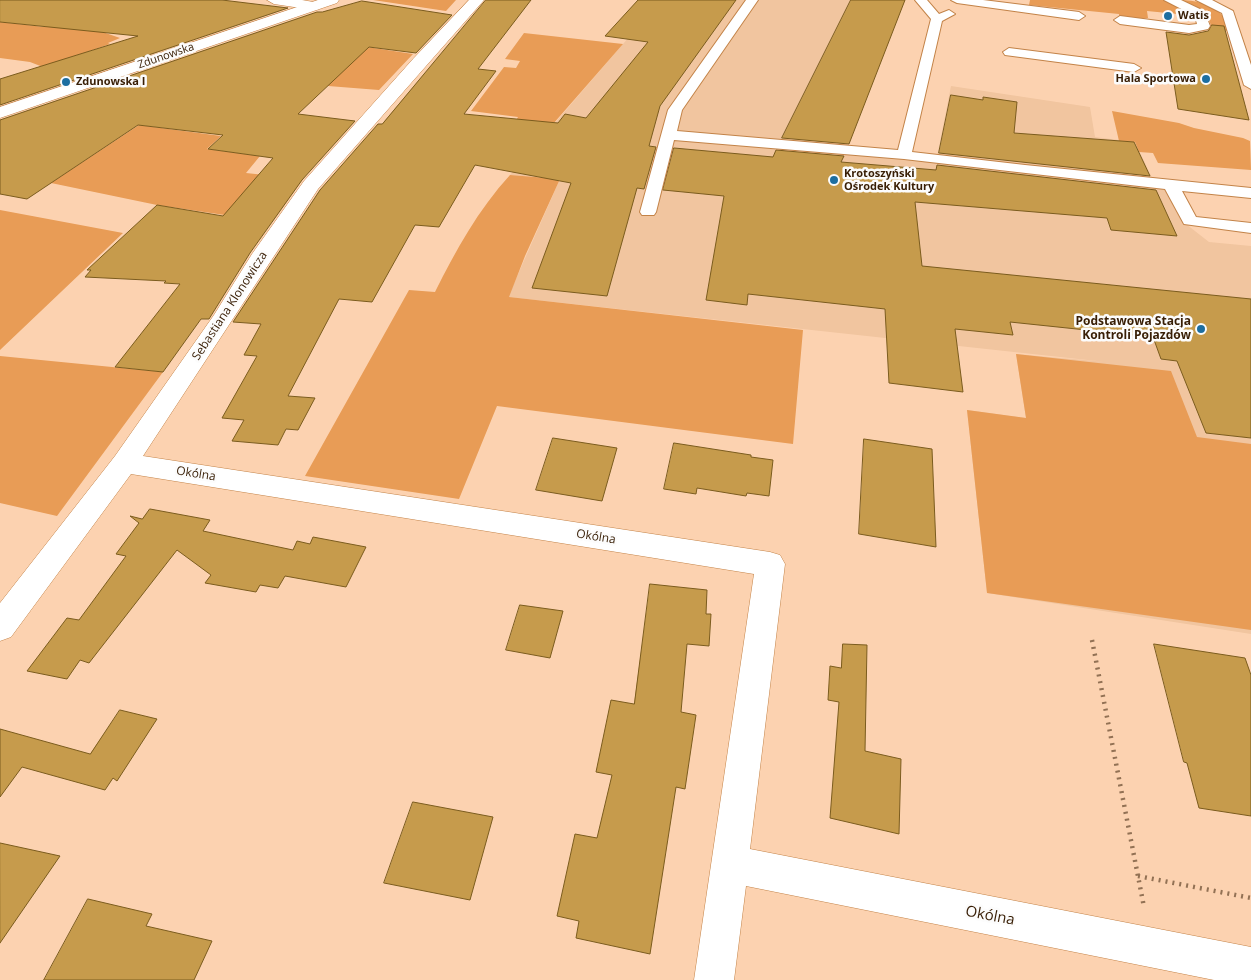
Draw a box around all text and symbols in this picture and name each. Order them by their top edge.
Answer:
place label: Watis [1178,9,1209,23]
marker: Watis [1162,10,1174,22]
street label: Zdunowska [136,40,196,72]
place label: Hala Sportowa [1116,72,1196,86]
marker: Hala Sportowa [1200,73,1212,85]
place label: Zdunowska I [76,75,145,89]
marker: Zdunowska I [60,76,72,88]
place label: Krotoszyński Ośrodek Kultury [844,167,934,193]
marker: Krotoszyński Ośrodek Kultury [828,174,840,186]
street label: Sebastiana Klonowicza [189,249,271,363]
place label: Podstawowa Stacja Kontroli Pojazdów [1076,315,1191,343]
marker: Podstawowa Stacja Kontroli Pojazdów [1195,323,1207,335]
street label: Okólna [175,464,217,484]
street label: Okólna [575,527,617,547]
street label: Okólna [964,902,1016,930]

